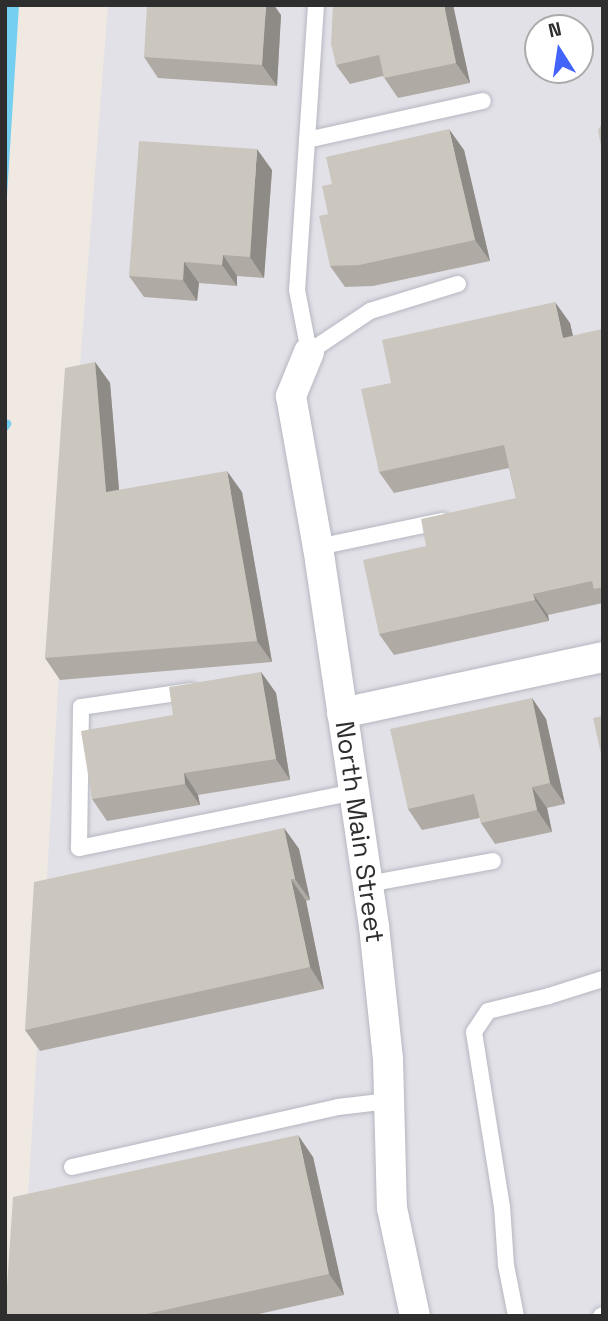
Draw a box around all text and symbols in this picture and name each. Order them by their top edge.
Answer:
north arrow [524,14,594,84]
text: N [546,16,564,43]
street label: North Main Street [328,719,390,945]

